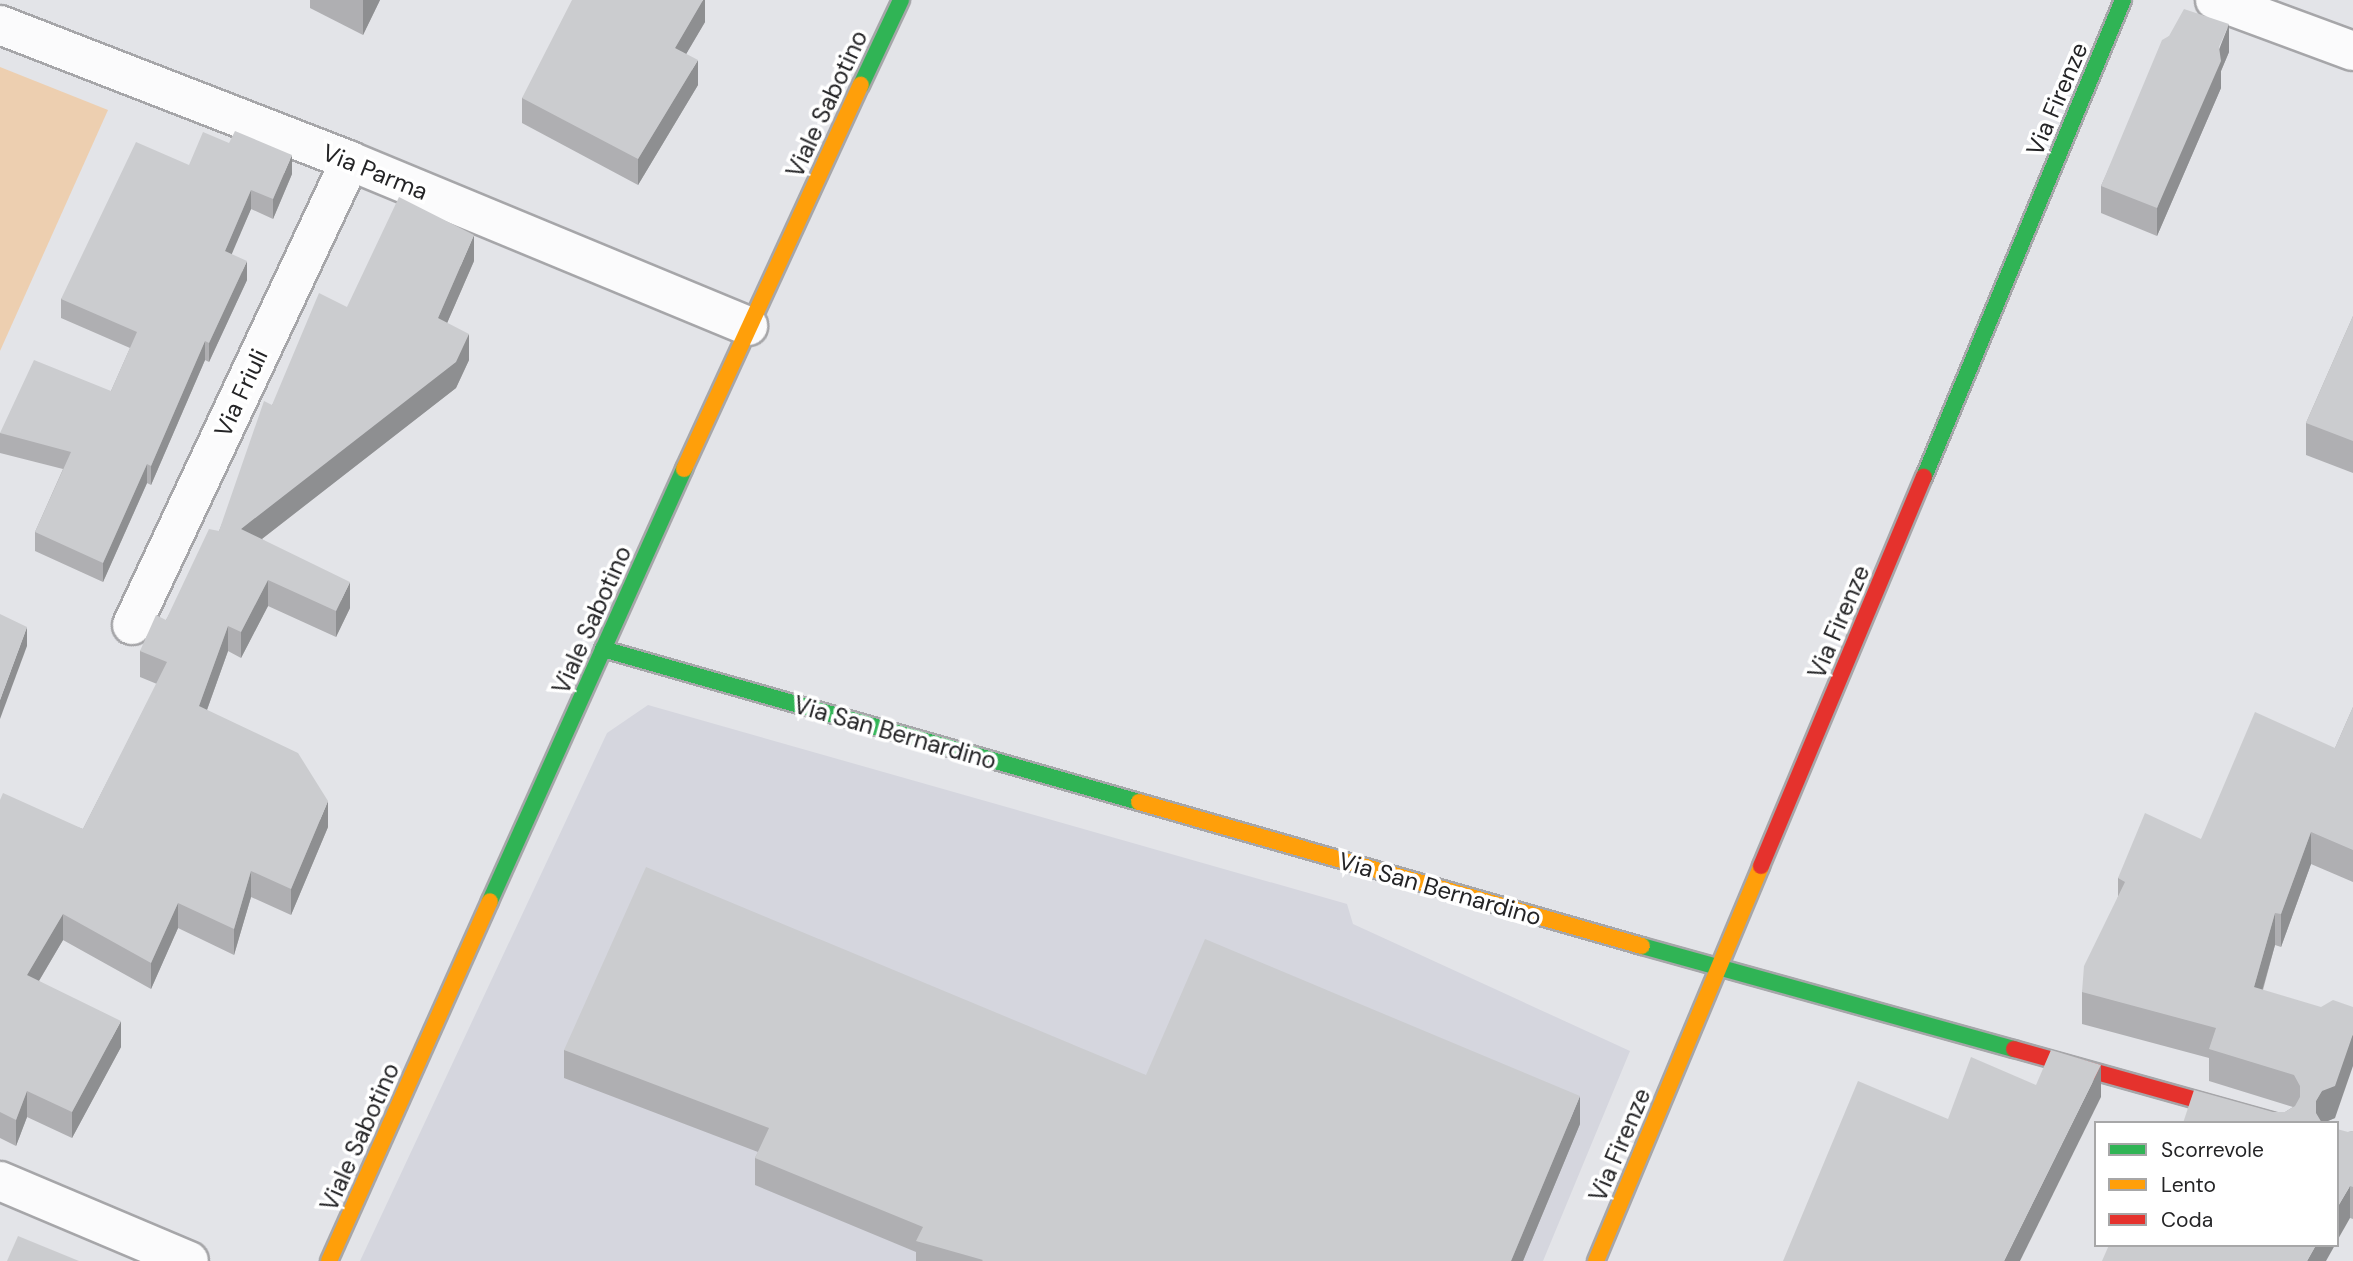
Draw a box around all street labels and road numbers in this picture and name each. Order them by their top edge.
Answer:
street label: Viale Sabotino [780,26,874,182]
street label: Via Firenze [2020,38,2094,160]
street label: Via Parma [318,138,432,206]
street label: Via Friuli [208,344,274,442]
street label: Viale Sabotino [546,541,638,699]
street label: Via Firenze [1802,561,1876,683]
street label: Via San Bernardino [790,690,1000,776]
street label: Via San Bernardino [1335,846,1545,932]
street label: Viale Sabotino [314,1058,406,1216]
street label: Via Firenze [1583,1084,1657,1206]

